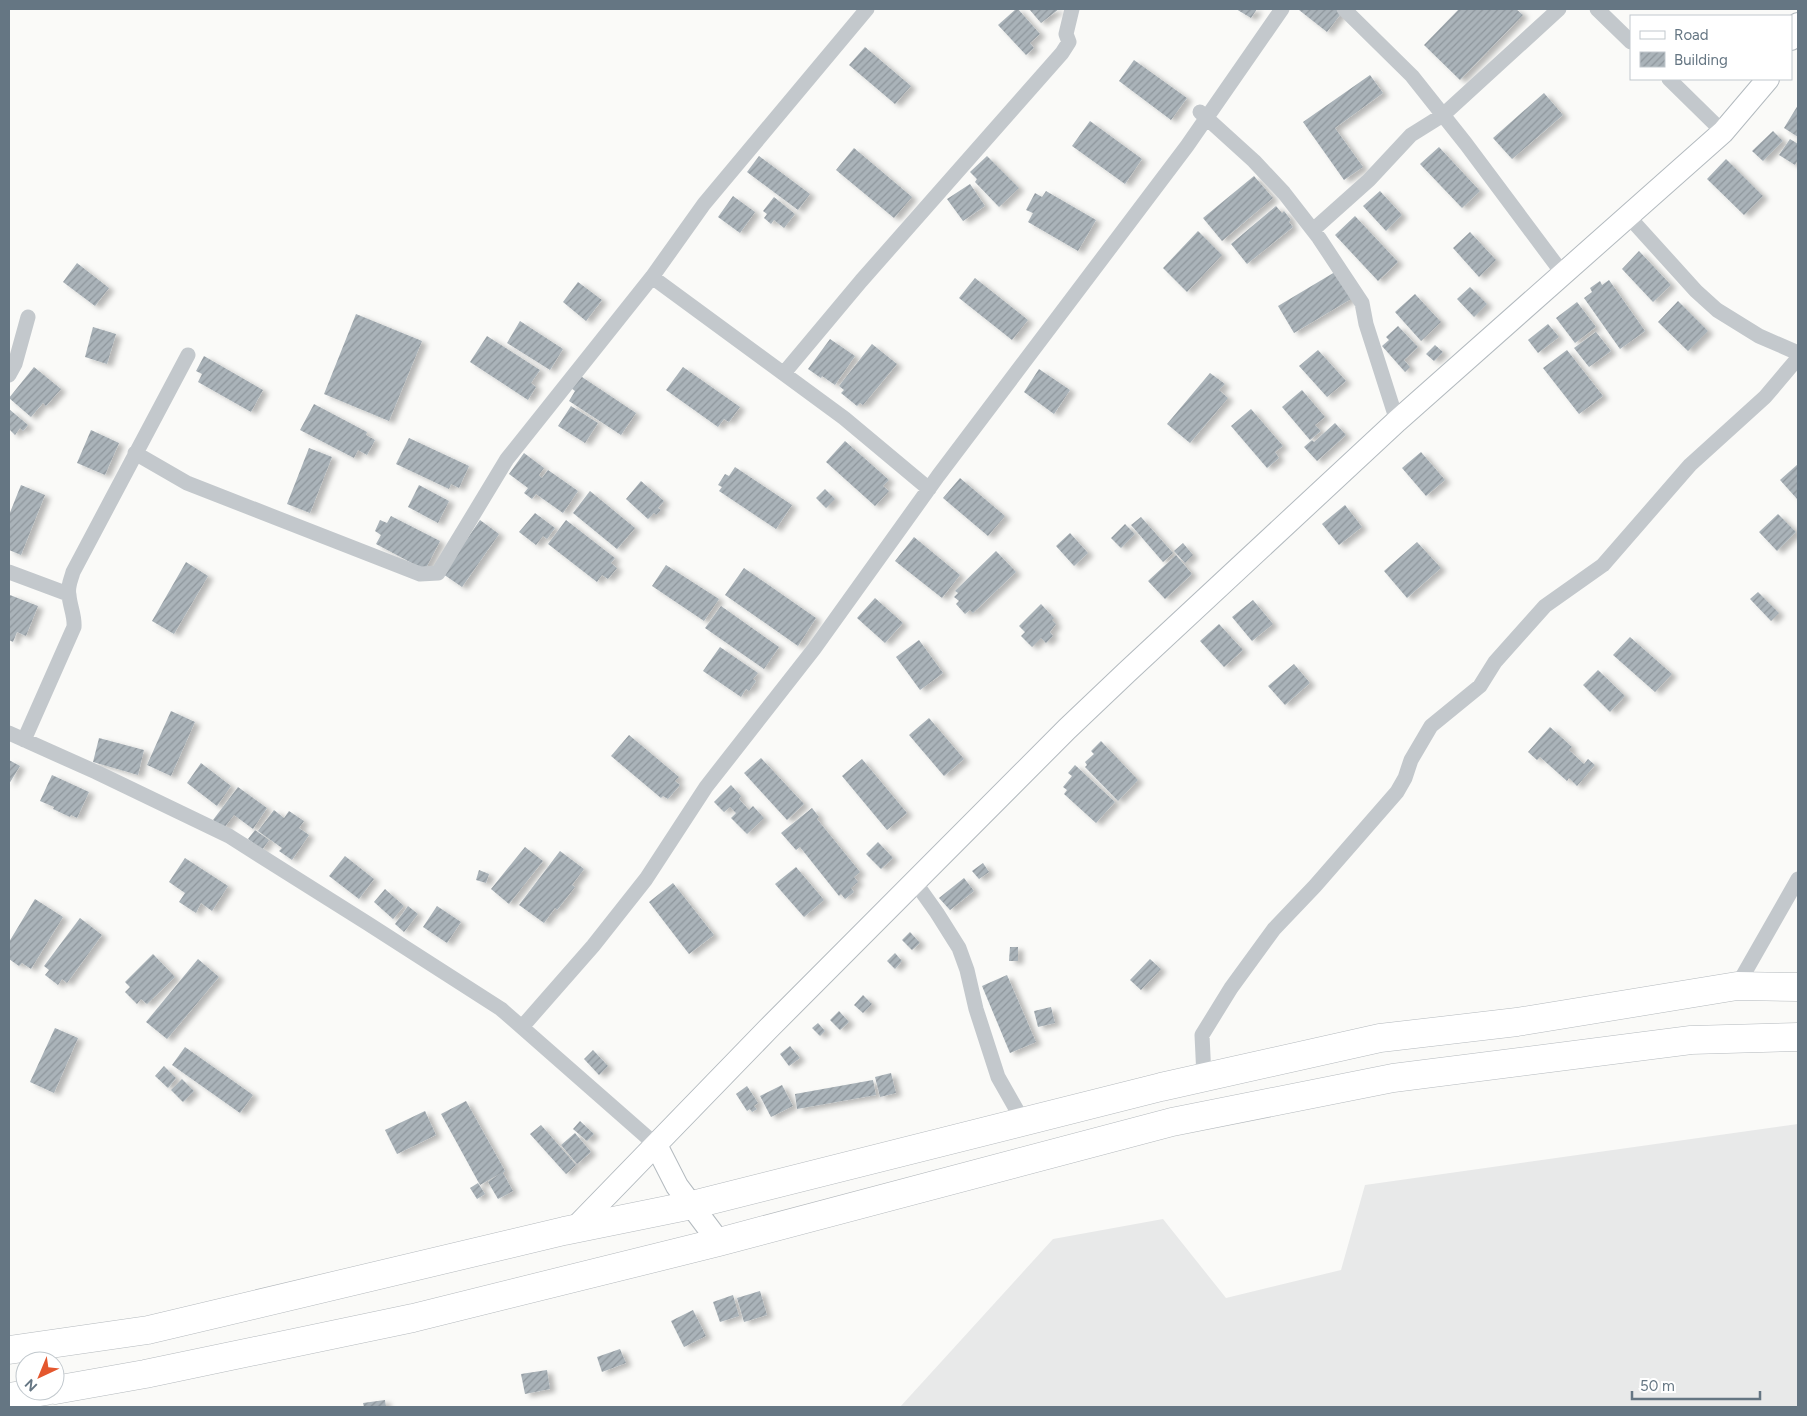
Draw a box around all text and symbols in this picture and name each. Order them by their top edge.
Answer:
legend [1630,15,1792,80]
text: Road [1674,26,1709,44]
text: Building [1674,51,1728,69]
north arrow [15,1351,65,1401]
scale bar [1632,1368,1760,1400]
text: N [22,1375,41,1395]
text: 50 m [1640,1377,1675,1395]

